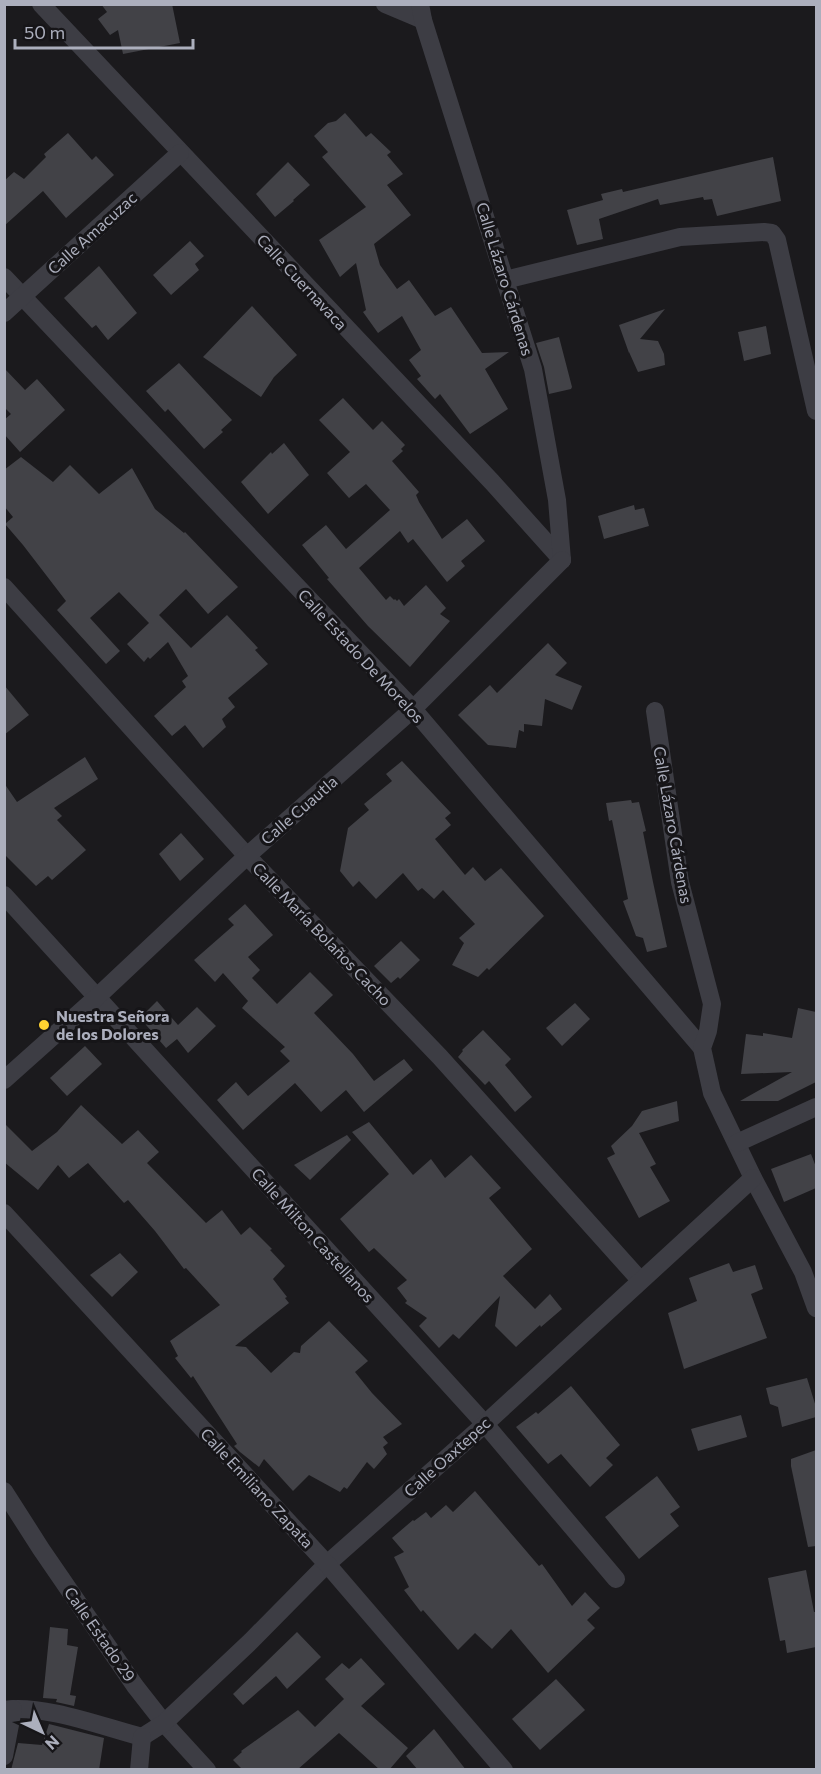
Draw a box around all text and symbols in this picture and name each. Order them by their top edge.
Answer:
scale bar [15,12,194,50]
text: 50 m [24,21,65,43]
street label: Calle Amacuzac [43,188,140,278]
street label: Calle Lázaro Cárdenas [473,200,538,358]
street label: Calle Cuernavaca [253,230,352,333]
street label: Calle Estado De Morelos [294,585,428,726]
street label: Calle Lázaro Cárdenas [650,745,697,905]
street label: Calle Cuautla [257,771,341,848]
street label: Calle María Bolaños Cacho [249,858,396,1009]
place label: Nuestra Señora de los Dolores [56,1006,169,1043]
marker: Nuestra Señora de los Dolores [37,1018,51,1032]
street label: Calle Milton Castellanos [248,1163,379,1306]
street label: Calle Oaxtepec [400,1413,494,1500]
street label: Calle Emiliano Zapata [197,1424,318,1551]
street label: Calle Estado 29 [61,1583,140,1685]
north arrow [12,1702,72,1762]
text: N [42,1732,64,1754]

